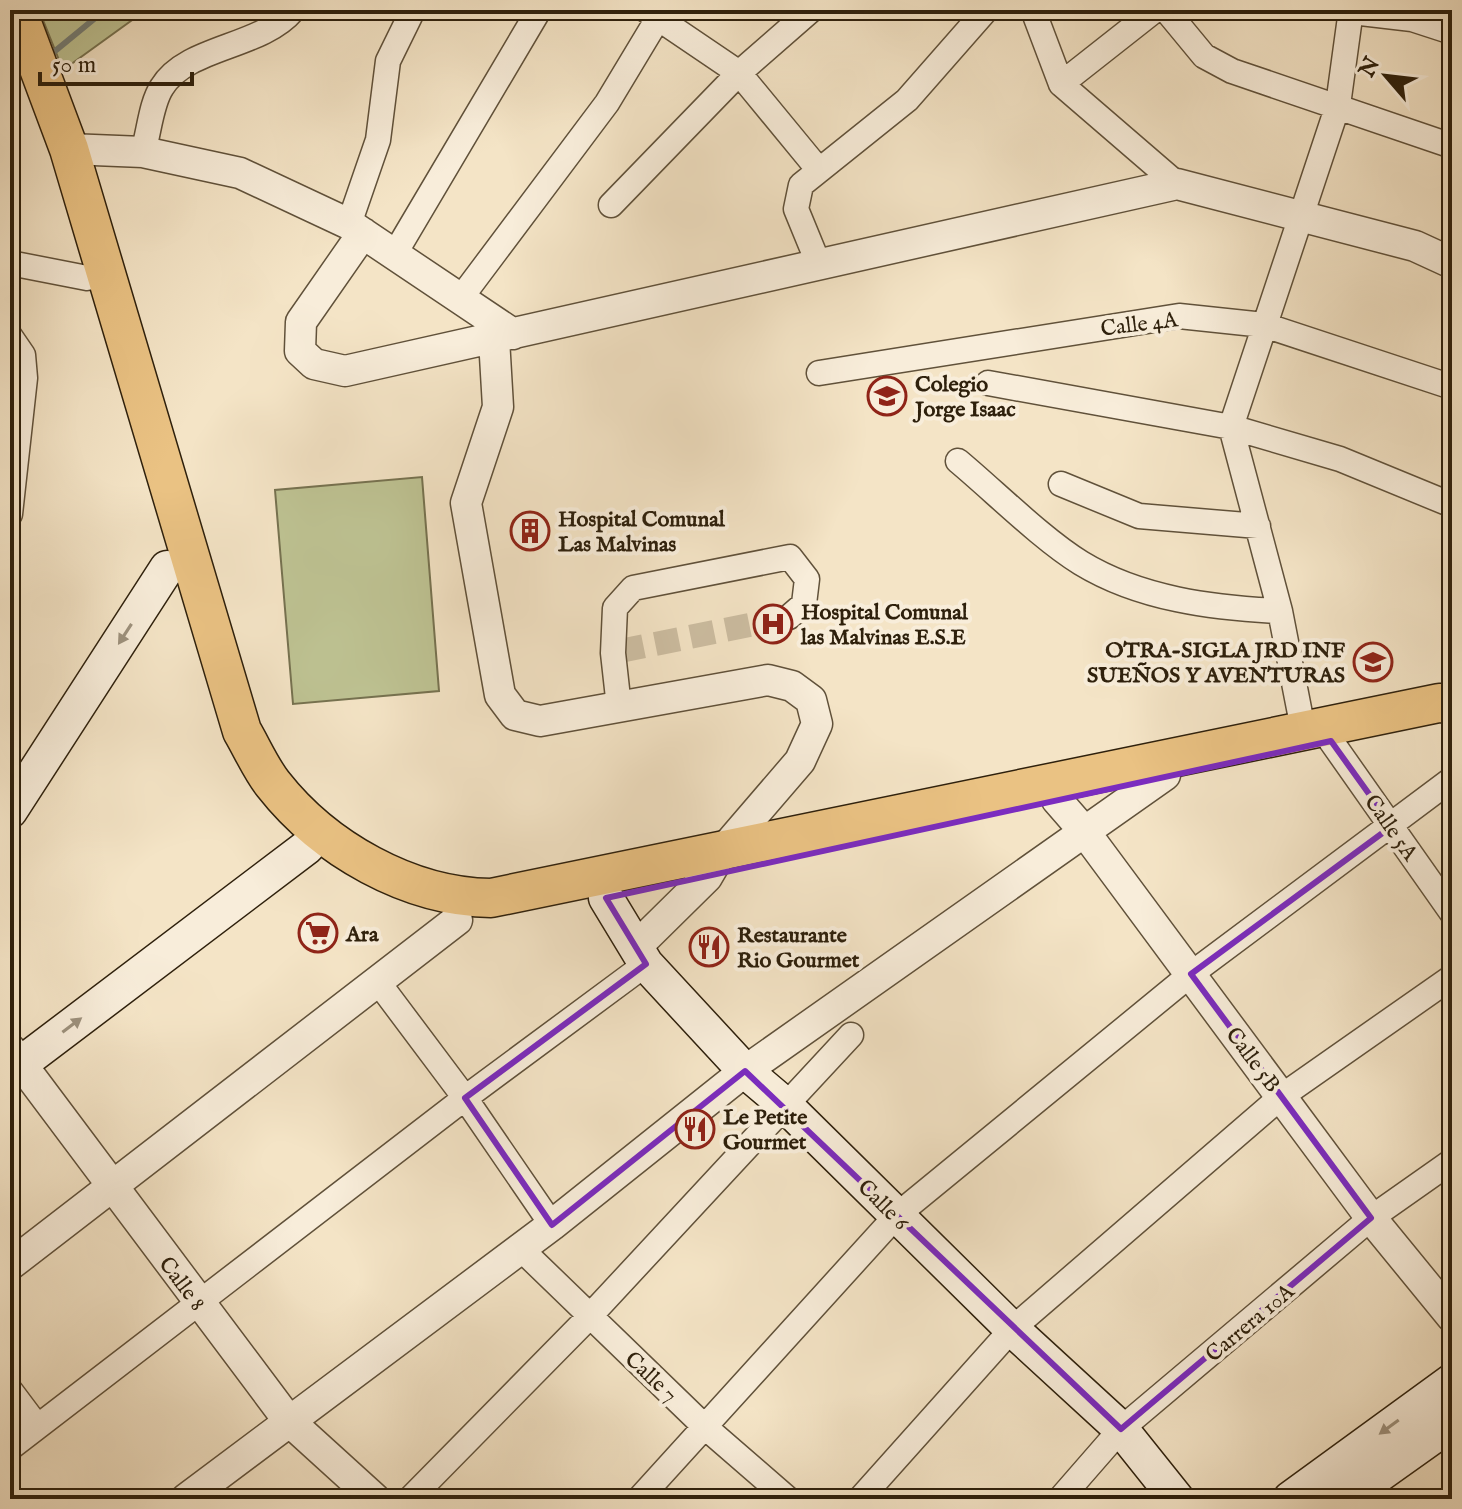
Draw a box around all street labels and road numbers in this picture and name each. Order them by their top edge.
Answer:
street label: Calle 4A [1099,306,1181,344]
street label: Calle 5A [1357,789,1424,868]
street label: Calle 5B [1219,1022,1286,1098]
street label: Calle 6 [851,1174,915,1238]
street label: Calle 8 [152,1252,211,1317]
street label: Carrera 10A [1200,1277,1301,1369]
street label: Calle 7 [618,1346,683,1409]

